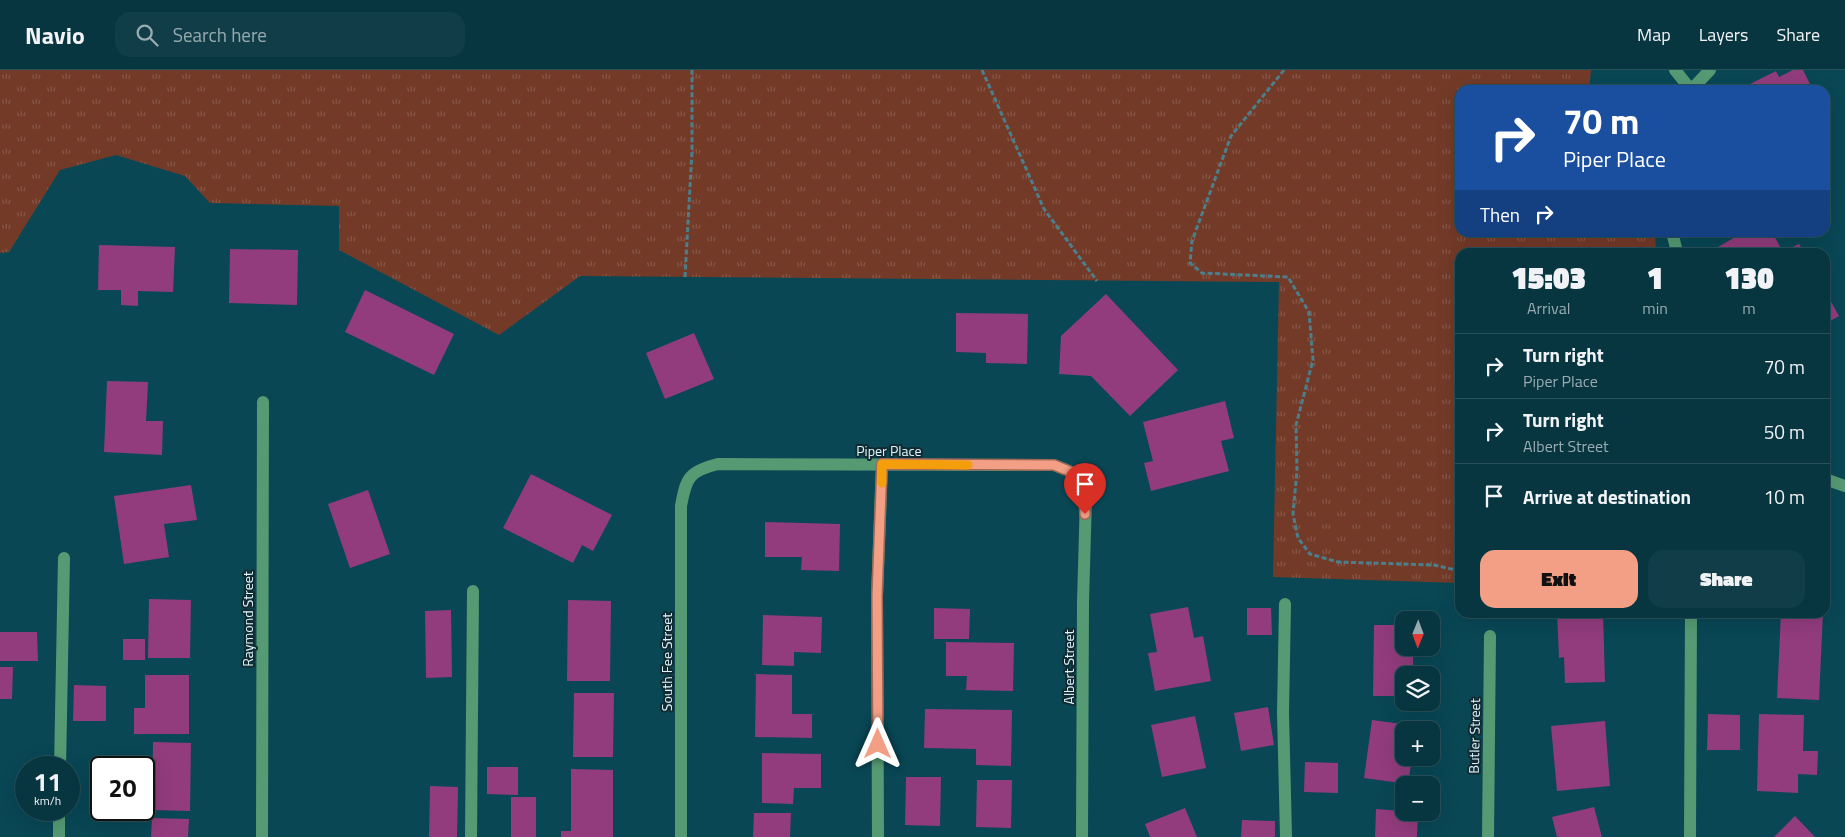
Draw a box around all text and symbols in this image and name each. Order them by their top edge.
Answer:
search box [115,12,465,57]
text: Navio [25,17,85,53]
text: Search here [173,20,267,49]
icon: search [133,21,161,49]
text: Map [1637,21,1671,48]
text: Layers [1699,21,1748,48]
text: Share [1776,21,1820,48]
text: 70 m [1563,94,1639,148]
icon: right [1480,105,1545,170]
text: Piper Place [1563,142,1666,176]
text: Then [1480,200,1520,229]
icon: right [1530,200,1558,228]
text: 15:03 [1511,255,1586,301]
text: 1 [1647,255,1663,301]
text: 130 [1724,255,1774,301]
text: Arrival [1527,296,1570,320]
text: min [1642,296,1668,320]
text: m [1742,296,1756,320]
text: Turn right [1523,340,1604,369]
icon: right [1480,352,1508,380]
text: 70 m [1764,352,1805,381]
text: Piper Place [1523,369,1598,393]
text: Turn right [1523,405,1604,434]
icon: right [1480,417,1508,445]
text: 50 m [1764,417,1805,446]
text: Albert Street [1523,434,1609,458]
street label: Piper Place [856,440,922,461]
pin [1064,463,1106,514]
icon: arrive [1071,470,1099,498]
icon: arrive [1480,482,1508,510]
text: Arrive at destination [1523,482,1691,511]
text: 10 m [1764,482,1805,511]
button: Exit [1480,550,1638,608]
button: Share [1648,550,1805,608]
street label: Raymond Street [237,571,258,667]
north arrow [1395,611,1440,656]
map controls [1395,611,1440,821]
street label: South Fee Street [656,613,677,711]
street label: Albert Street [1058,629,1079,704]
button: layers [1395,666,1440,711]
street label: Butler Street [1463,698,1485,774]
position arrow [851,717,903,769]
button: + [1395,721,1440,766]
speed limit sign: 20 [90,756,155,821]
text: 11 [33,763,62,801]
button: − [1395,776,1440,821]
text: km/h [34,791,61,810]

